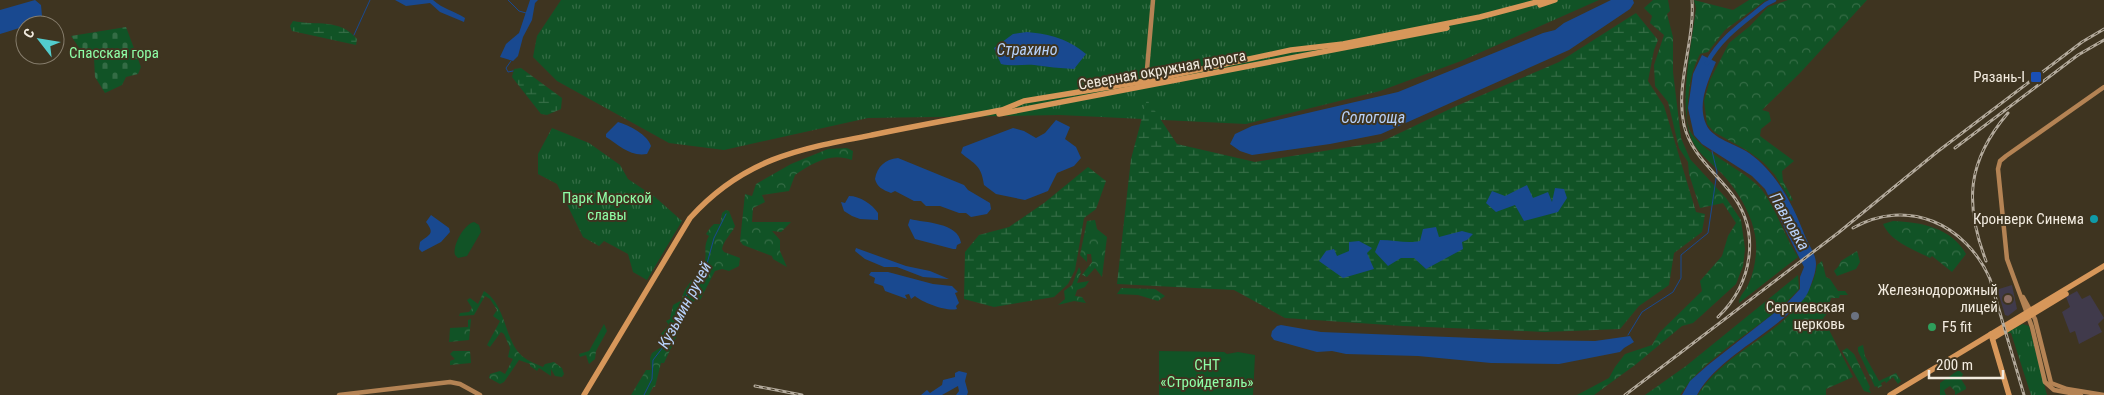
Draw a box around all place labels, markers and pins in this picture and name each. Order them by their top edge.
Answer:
place label: Рязань-I [1973,68,2025,86]
marker: Рязань-I [2029,70,2043,84]
place label: Кронверк Синема [1973,210,2084,228]
marker: Кронверк Синема [2088,213,2100,225]
place label: Железнодорожный лицей [1878,281,1998,316]
marker: Железнодорожный лицей [2002,293,2014,305]
place label: Сергиевская церковь [1766,298,1845,333]
marker: Сергиевская церковь [1849,310,1861,322]
place label: F5 fit [1942,318,1972,336]
marker: F5 fit [1926,321,1938,333]

